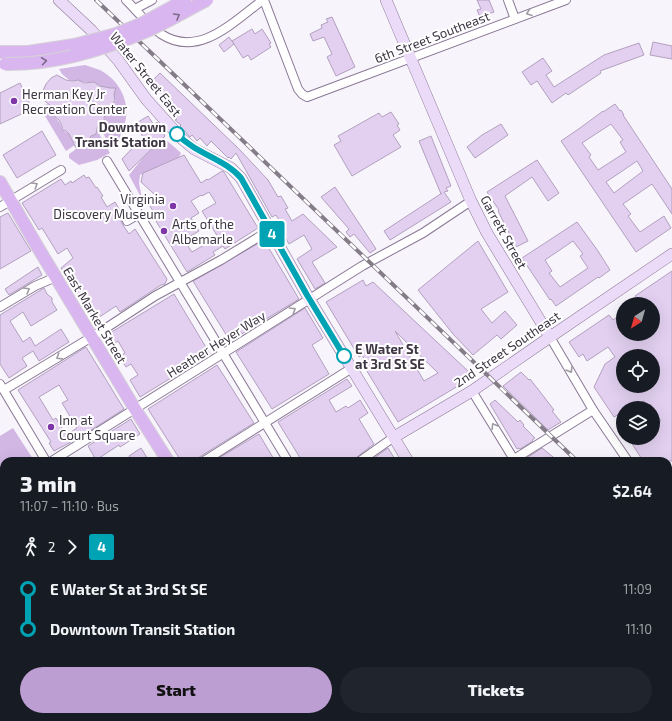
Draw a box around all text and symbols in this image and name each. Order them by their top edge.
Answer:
street label: 6th Street Southeast [372,8,492,66]
one-way arrow [526,9,533,17]
one-way arrow [173,14,180,21]
street label: Water Street East [107,29,185,120]
one-way arrow [40,57,47,66]
place label: Herman Key Jr Recreation Center [22,86,128,117]
marker: Herman Key Jr Recreation Center [9,96,19,106]
place label: Downtown Transit Station [75,119,166,150]
marker: Downtown Transit Station [169,126,185,142]
one-way arrow [31,183,38,190]
place label: Virginia Discovery Museum [53,191,165,222]
street label: Garrett Street [477,192,531,272]
marker: Virginia Discovery Museum [168,201,178,211]
place label: Arts of the Albemarle [172,216,234,247]
line badge: 4 [259,221,285,247]
text: 4 [268,225,276,242]
marker: Arts of the Albemarle [159,226,169,236]
street label: East Market Street [60,264,130,366]
one-way arrow [23,288,30,295]
north arrow [616,297,660,341]
map controls [616,297,660,445]
street label: Heather Heyer Way [164,307,268,381]
one-way arrow [289,308,296,315]
street label: 2nd Street Southeast [451,308,563,390]
place label: E Water St at 3rd St SE [355,341,425,372]
marker: E Water St at 3rd St SE [336,348,352,364]
button: locate [616,349,660,393]
one-way arrow [56,352,63,359]
one-way arrow [565,366,572,373]
button: layers [616,401,660,445]
place label: Inn at Court Square [59,412,136,443]
marker: Inn at Court Square [46,422,56,432]
one-way arrow [491,423,498,430]
text: 3 min [20,470,77,496]
text: $2.64 [613,482,652,500]
text: 11:07 – 11:10 · Bus [20,498,119,514]
icon: walk [20,536,42,558]
icon: forward [61,536,83,558]
text: 4 [97,538,106,555]
text: 2 [48,539,55,555]
text: E Water St at 3rd St SE [50,580,207,598]
text: 11:09 [623,581,652,597]
text: Downtown Transit Station [50,620,235,638]
text: 11:10 [626,621,652,637]
button: Start [20,667,332,713]
button: Tickets [340,667,652,713]

